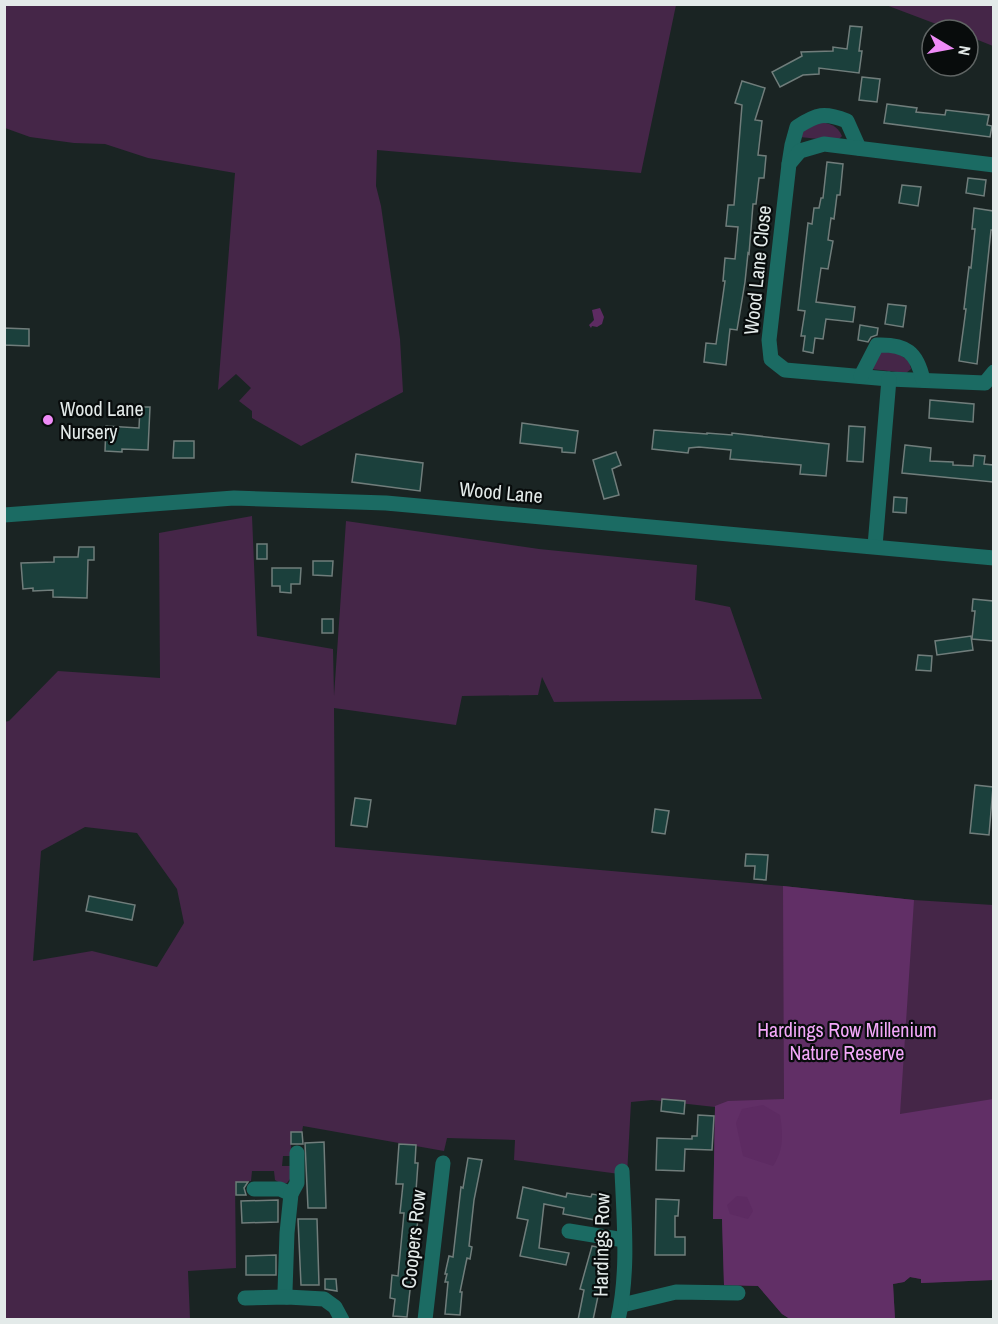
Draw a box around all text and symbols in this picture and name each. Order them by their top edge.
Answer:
north arrow [920,18,980,78]
text: N [953,44,976,57]
street label: Wood Lane Close [737,204,777,336]
place label: Wood Lane Nursery [60,395,144,445]
marker: Wood Lane Nursery [41,413,55,427]
street label: Wood Lane [458,475,544,509]
park label: Hardings Row Millenium Nature Reserve [757,1016,937,1066]
street label: Coopers Row [394,1188,432,1290]
street label: Hardings Row [587,1193,615,1297]

